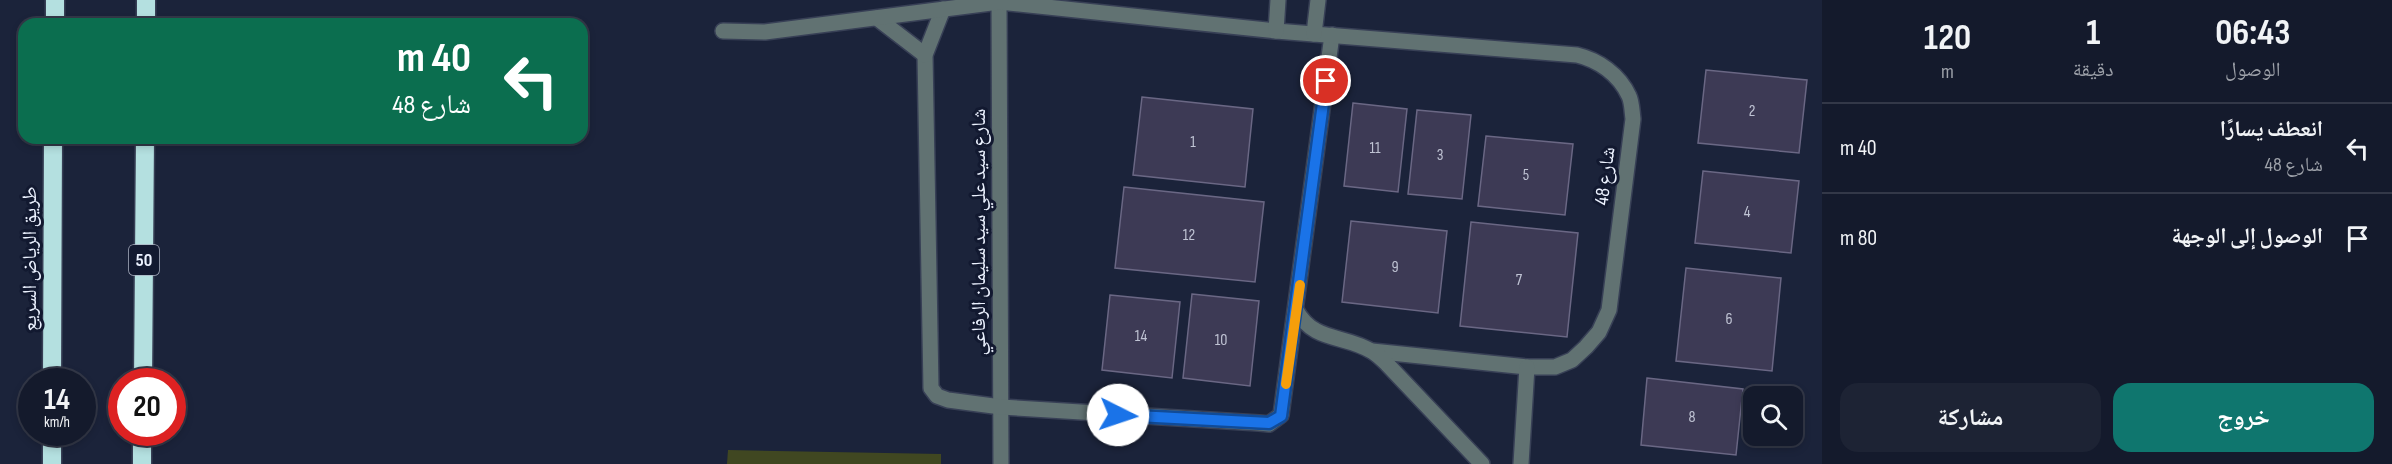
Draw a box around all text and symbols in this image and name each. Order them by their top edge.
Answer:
text: 1 [2086,12,2100,55]
text: 06:43 [2215,12,2290,55]
text: 120 [1924,17,1971,60]
text: 40 m [397,33,471,84]
icon: left [492,42,570,120]
pin [1300,55,1351,106]
text: دقيقة [2073,58,2114,82]
text: الوصول [2225,58,2280,82]
text: m [1941,60,1954,84]
icon: arrive [1309,64,1342,97]
text: شارع 48 [392,89,471,121]
house number: 2 [1749,102,1755,121]
street label: شارع سيد علي سيد سليمان الرفاعي [967,108,994,356]
text: انعطف يسارًا [2220,116,2323,143]
icon: left [2341,132,2374,165]
house number: 1 [1190,133,1196,152]
text: 40 m [1840,135,1877,162]
house number: 11 [1369,139,1381,158]
house number: 3 [1437,146,1443,165]
street label: شارع 48 [1590,146,1620,206]
text: شارع 48 [2265,153,2323,177]
house number: 5 [1523,166,1529,185]
street label: طريق الرياض السريع [18,187,42,332]
house number: 4 [1744,203,1751,222]
icon: arrive [2341,222,2374,255]
text: الوصول إلى الوجهة [2171,223,2323,250]
text: 80 m [1840,225,1877,252]
house number: 12 [1183,226,1195,245]
road number: 50 [129,245,159,275]
house number: 9 [1391,258,1399,277]
house number: 7 [1516,271,1523,290]
house number: 6 [1725,310,1733,329]
house number: 14 [1135,327,1147,346]
house number: 10 [1215,331,1227,350]
speed limit sign: 20 [108,368,186,446]
text: 14 [44,382,70,418]
position arrow [1086,383,1150,447]
button: مشاركة [1840,383,2101,452]
button: خروج [2113,383,2374,452]
map controls [1743,386,1803,446]
button: search [1743,386,1803,446]
house number: 8 [1688,408,1696,427]
text: km/h [44,413,70,432]

